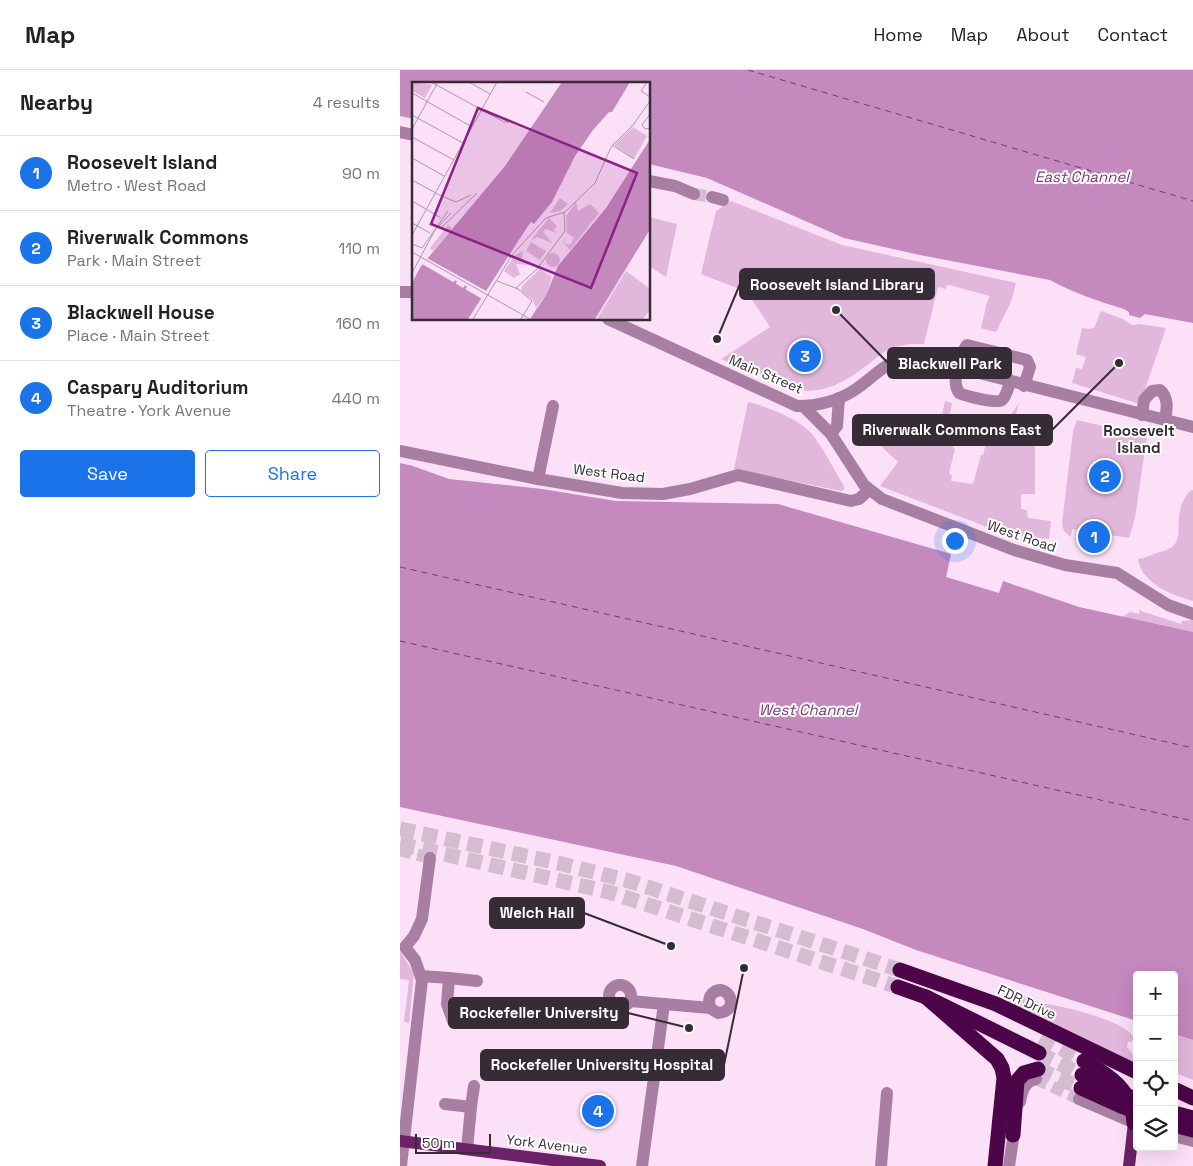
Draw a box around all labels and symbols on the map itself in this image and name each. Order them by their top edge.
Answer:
inset map [412,82,650,320]
water label: East Channel [1035,167,1131,186]
callout: Roosevelt Island Library [740,269,934,299]
text: Roosevelt Island Library [750,275,924,294]
pin: 3 [789,337,821,375]
callout: Blackwell Park [888,348,1011,378]
street label: Main Street [726,350,806,398]
text: Blackwell Park [898,354,1002,373]
callout: Riverwalk Commons East [853,415,1052,445]
text: Riverwalk Commons East [863,420,1042,439]
district label: Roosevelt Island [1103,421,1175,457]
pin: 2 [1089,457,1121,495]
street label: West Road [572,460,646,486]
street label: West Road [985,516,1059,556]
pin: 1 [1078,518,1110,556]
your location [942,528,968,554]
water label: West Channel [759,700,860,719]
callout: Welch Hall [490,898,584,928]
text: Welch Hall [500,903,574,922]
street label: FDR Drive [995,981,1059,1023]
callout: Rockefeller University [449,998,628,1028]
text: Rockefeller University [460,1003,618,1022]
callout: Rockefeller University Hospital [481,1050,724,1080]
text: Rockefeller University Hospital [491,1055,713,1074]
pin: 4 [582,1092,614,1130]
street label: York Avenue [505,1130,589,1158]
scale bar [415,1131,491,1154]

